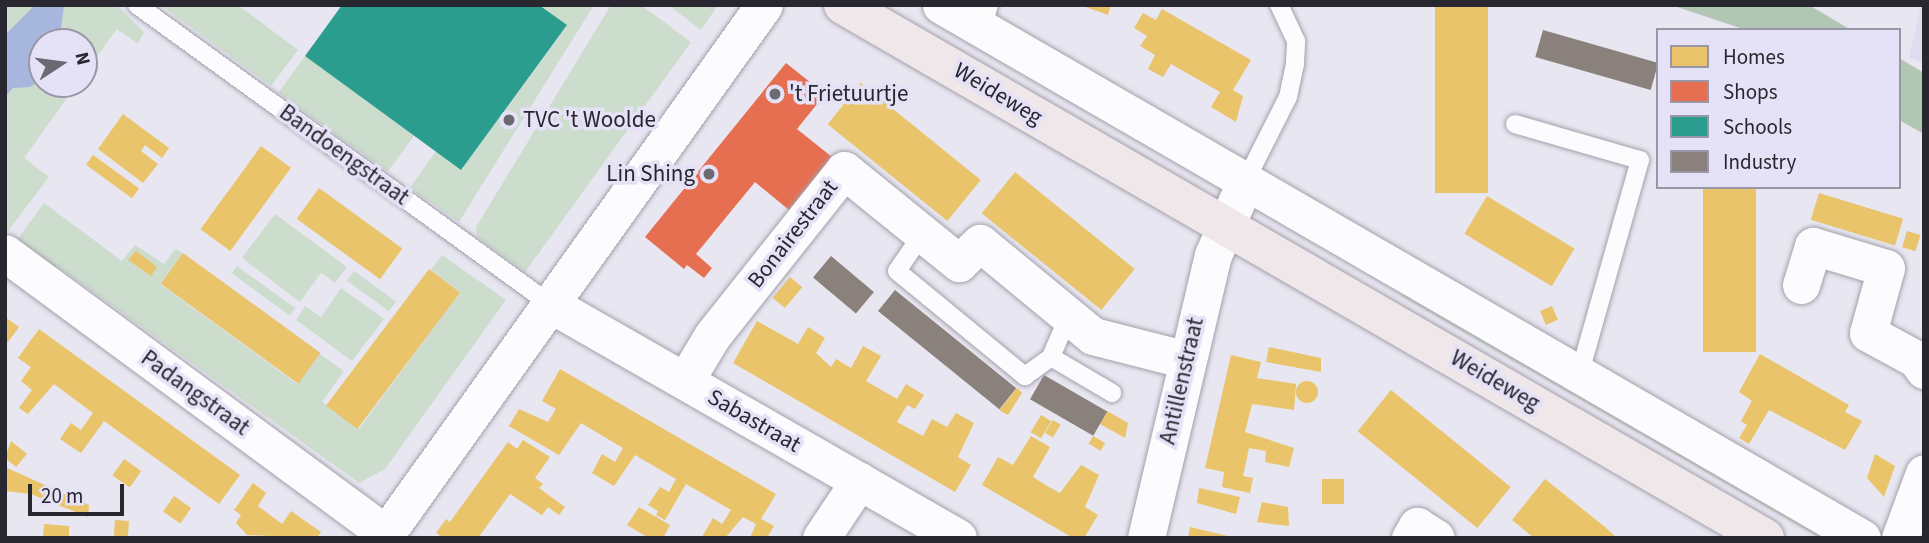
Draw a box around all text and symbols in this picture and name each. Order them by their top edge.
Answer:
north arrow [28,28,98,98]
legend [1656,28,1901,189]
text: Homes [1723,42,1785,72]
text: N [67,49,97,68]
street label: Weideweg [949,57,1047,131]
text: Shops [1723,77,1777,107]
place label: 't Frietuurtje [789,80,908,108]
marker: 't Frietuurtje [767,86,783,102]
street label: Bandoengstraat [274,99,414,211]
place label: TVC 't Woolde [523,106,656,134]
marker: TVC 't Woolde [501,112,517,128]
text: Schools [1723,112,1792,142]
text: Industry [1723,147,1796,177]
place label: Lin Shing [606,160,695,188]
marker: Lin Shing [701,166,717,182]
street label: Bonairestraat [742,174,844,294]
street label: Antillenstraat [1154,315,1210,447]
street label: Padangstraat [135,344,255,442]
street label: Weideweg [1445,344,1545,418]
street label: Sabastraat [703,383,805,459]
scale bar [32,470,128,514]
text: 20 m [41,481,83,511]

